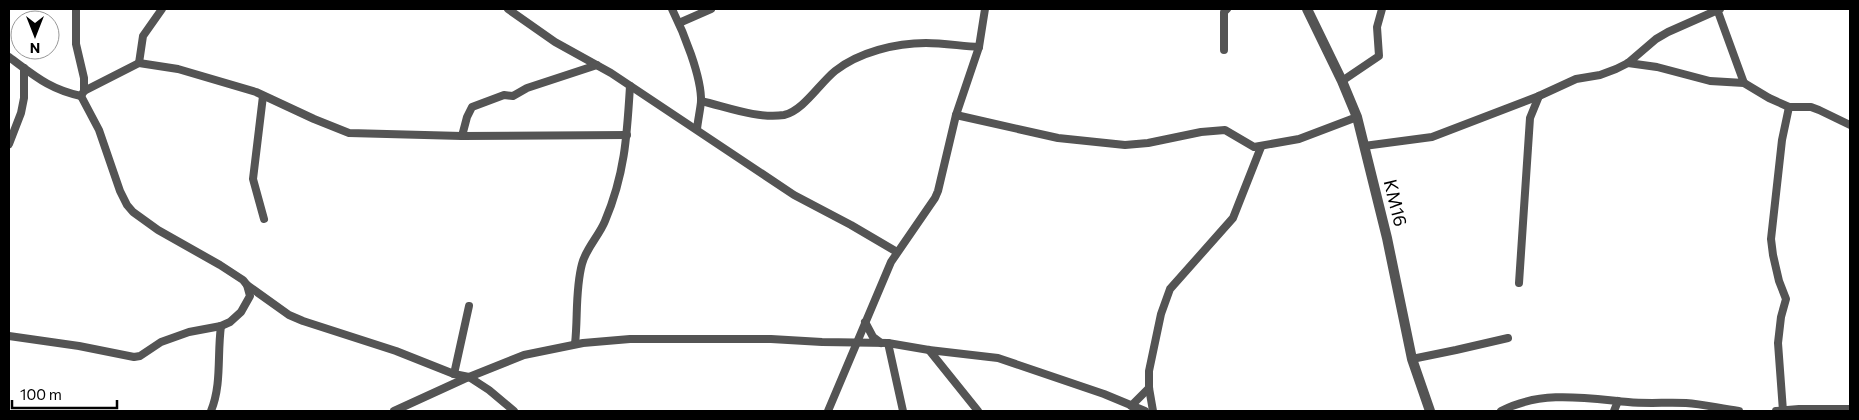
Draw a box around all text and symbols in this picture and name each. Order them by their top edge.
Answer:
north arrow [10,10,60,60]
text: N [30,40,40,57]
street label: KM16 [1379,177,1412,229]
scale bar [12,378,118,410]
text: 100 m [20,385,62,403]

